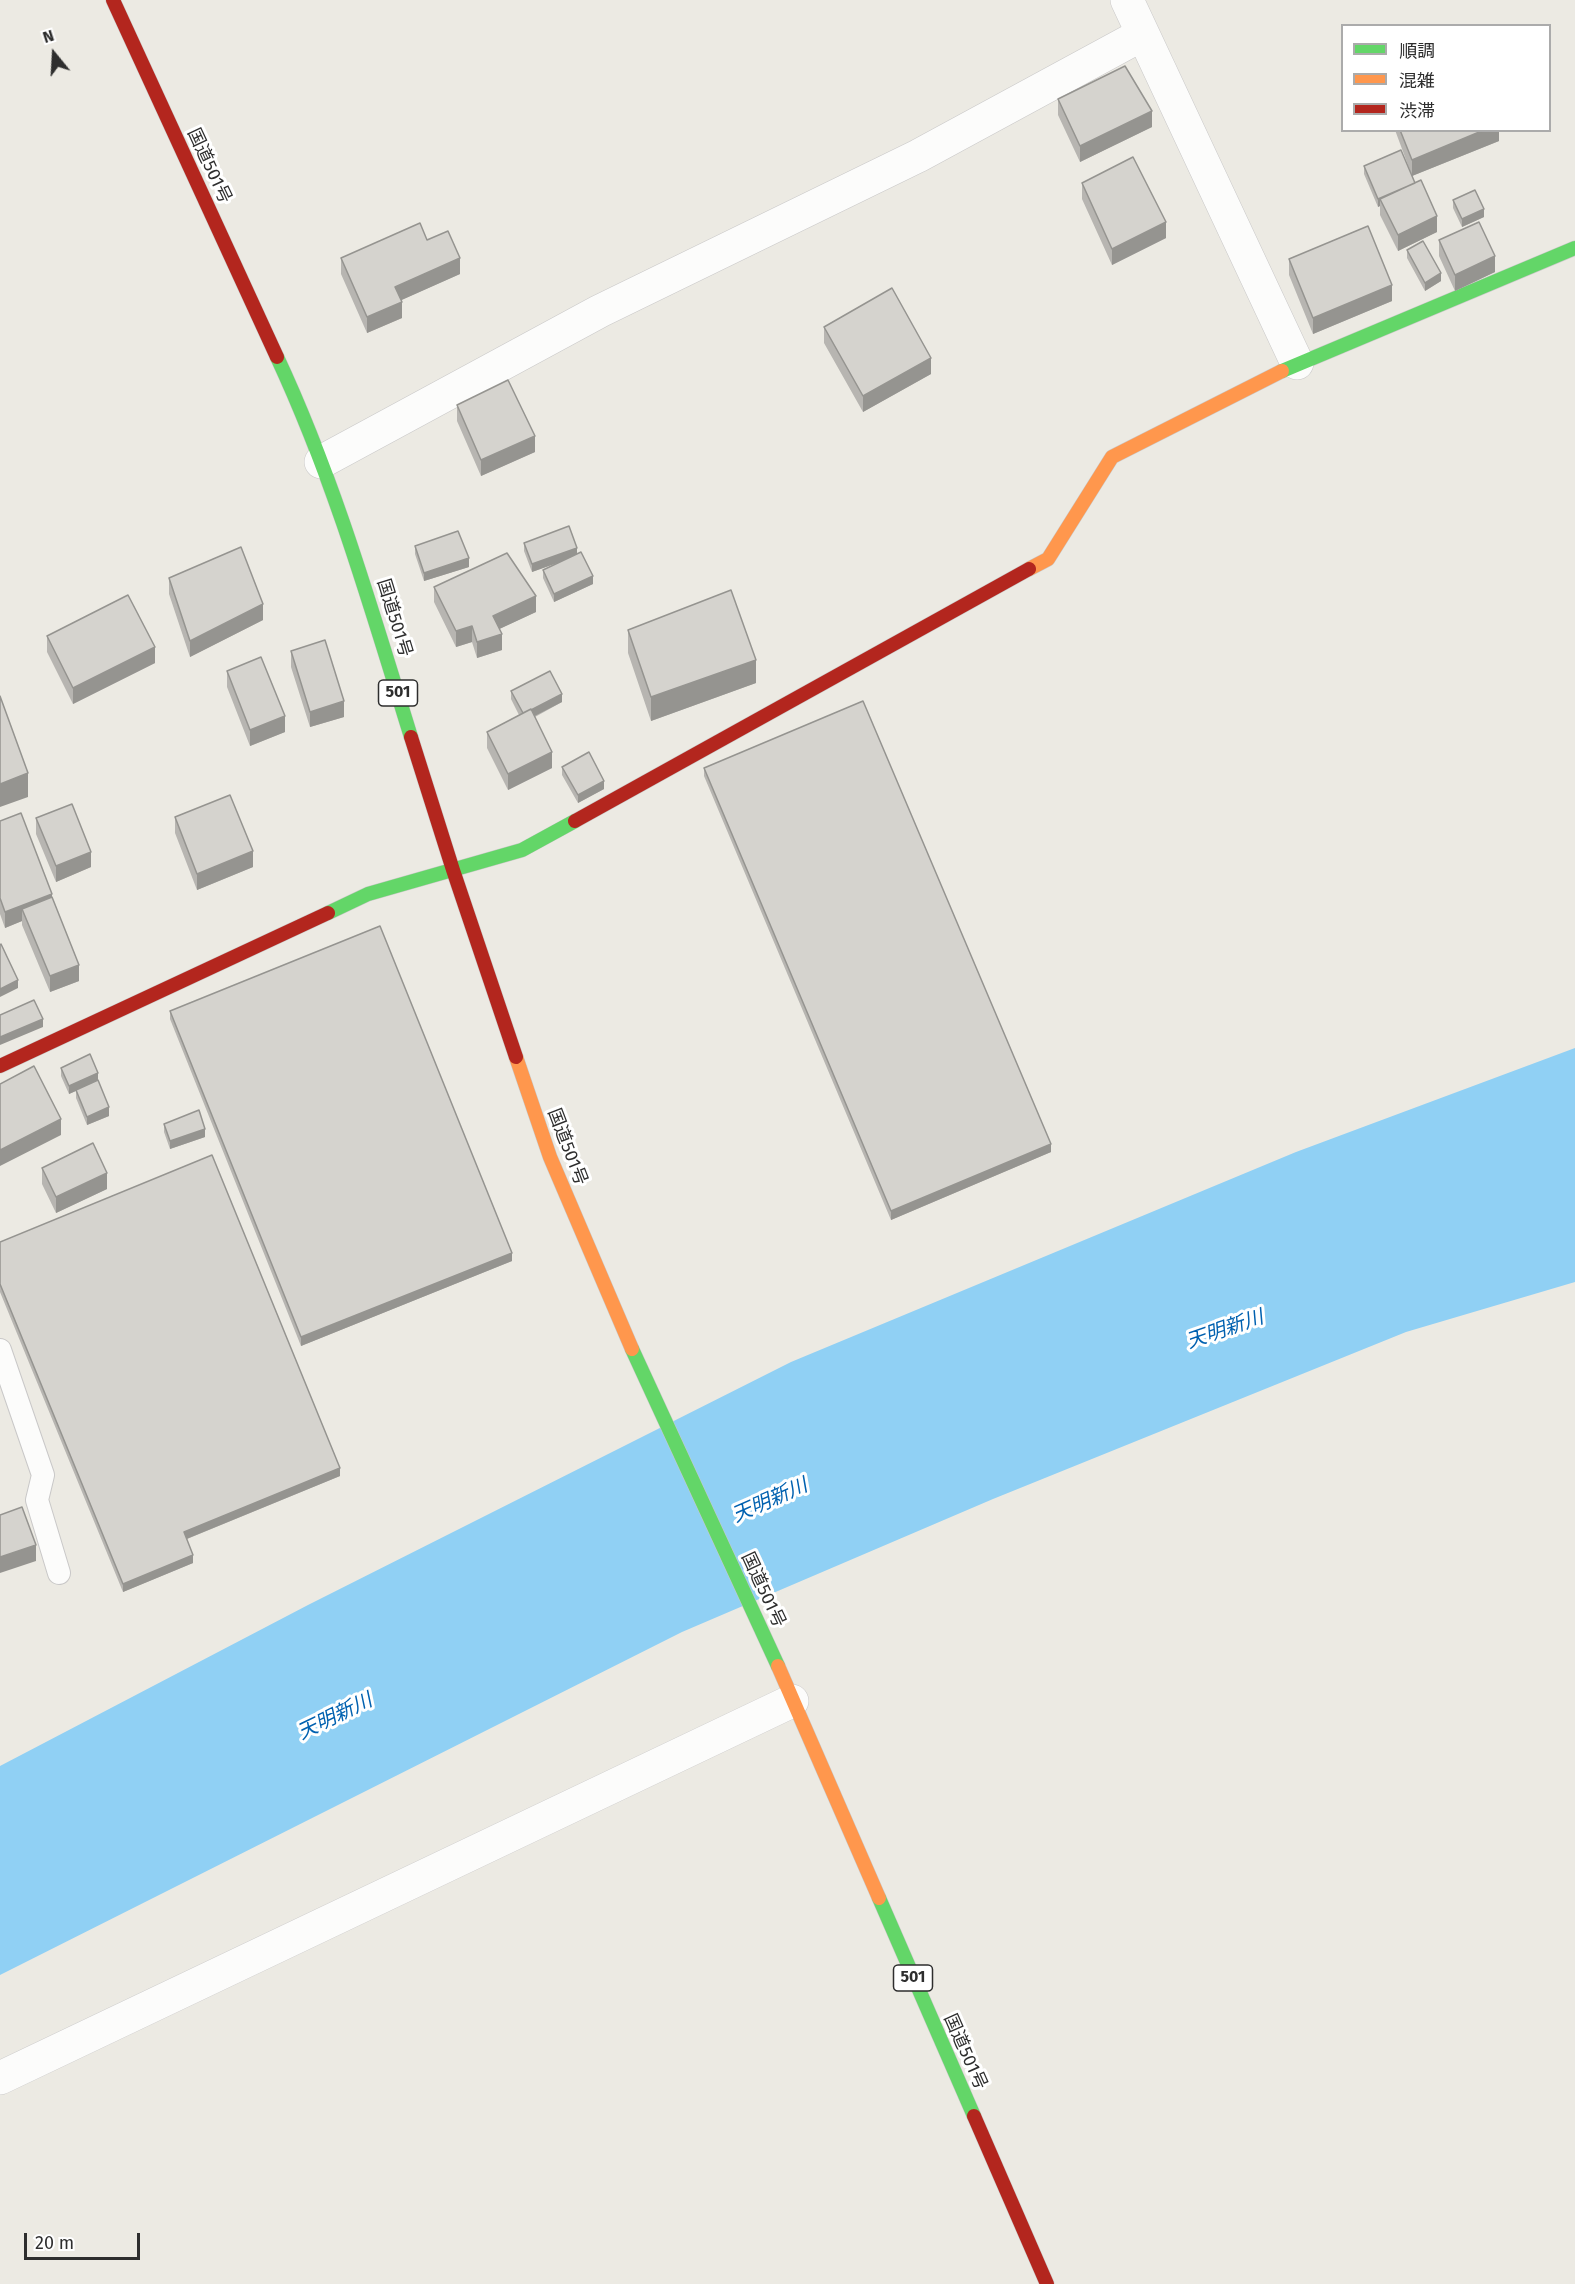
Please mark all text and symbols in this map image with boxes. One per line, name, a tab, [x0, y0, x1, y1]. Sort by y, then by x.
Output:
north arrow	[24, 24, 84, 84]
legend	[1341, 24, 1551, 132]
text: N	[40, 26, 56, 47]
text: 順調	[1399, 40, 1435, 62]
text: 混雑	[1399, 70, 1435, 92]
text: 渋滞	[1399, 100, 1435, 122]
street label: 国道501号	[182, 125, 236, 207]
street label: 国道501号	[372, 576, 416, 660]
road number: 501	[378, 680, 418, 706]
street label: 国道501号	[543, 1106, 591, 1188]
water label: 天明新川	[1183, 1306, 1267, 1354]
water label: 天明新川	[729, 1474, 811, 1528]
street label: 国道501号	[736, 1549, 790, 1631]
water label: 天明新川	[294, 1689, 376, 1745]
road number: 501	[894, 1965, 932, 1991]
street label: 国道501号	[939, 2011, 991, 2093]
scale bar	[27, 2221, 142, 2259]
text: 20 m	[35, 2232, 74, 2254]

